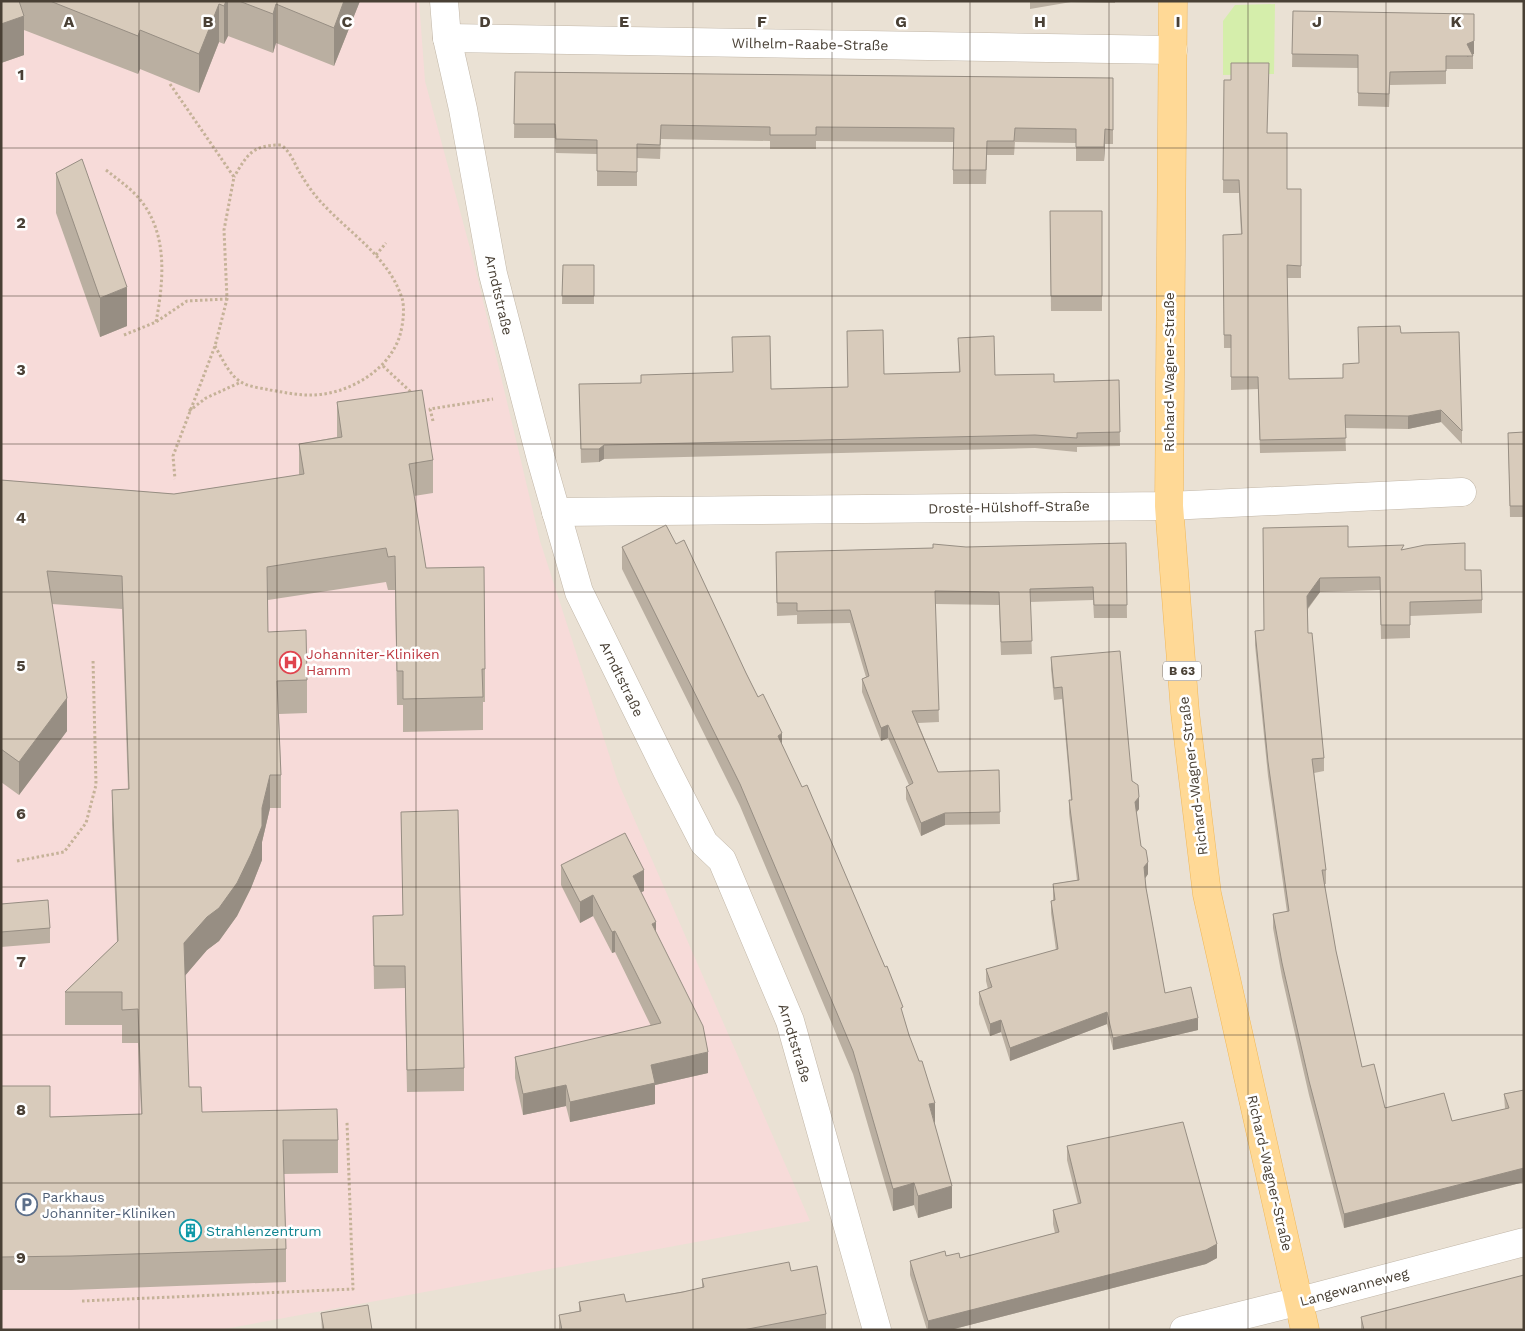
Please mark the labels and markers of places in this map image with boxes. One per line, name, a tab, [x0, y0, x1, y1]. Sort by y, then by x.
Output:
place label: Johanniter-Kliniken Hamm	[306, 646, 440, 678]
hospital icon: Johanniter-Kliniken Hamm	[278, 650, 302, 674]
place label: Parkhaus Johanniter-Kliniken	[42, 1189, 176, 1221]
parking icon: Parkhaus Johanniter-Kliniken	[14, 1193, 38, 1217]
building icon: Strahlenzentrum	[178, 1219, 202, 1243]
place label: Strahlenzentrum	[206, 1223, 322, 1239]

